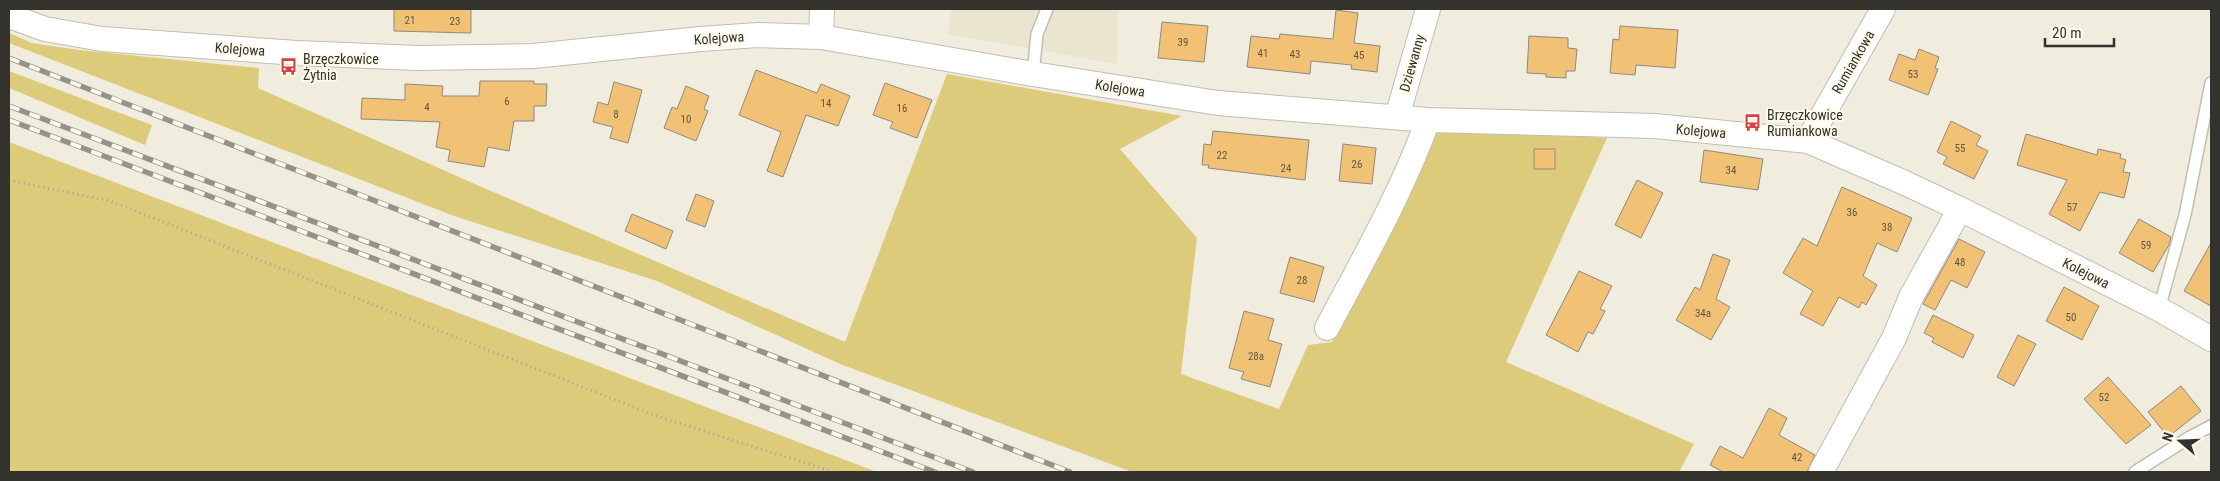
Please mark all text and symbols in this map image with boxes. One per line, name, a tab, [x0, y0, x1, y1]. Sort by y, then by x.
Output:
house number: 21	[405, 14, 415, 27]
house number: 23	[450, 15, 460, 28]
scale bar	[2045, 15, 2114, 47]
text: 20 m	[2052, 24, 2082, 42]
street label: Rumiankowa	[1828, 27, 1878, 97]
street label: Kolejowa	[693, 28, 745, 48]
street label: Dziewanny	[1396, 32, 1428, 94]
house number: 39	[1178, 36, 1188, 49]
street label: Kolejowa	[214, 39, 266, 59]
house number: 41	[1258, 47, 1268, 60]
house number: 43	[1290, 48, 1300, 61]
house number: 45	[1354, 49, 1364, 62]
place label: Brzęczkowice Żytnia	[303, 51, 379, 83]
bus stop icon: Brzęczkowice Żytnia	[279, 57, 299, 77]
house number: 53	[1908, 68, 1918, 81]
street label: Kolejowa	[1094, 76, 1146, 100]
house number: 6	[504, 95, 510, 108]
house number: 14	[821, 97, 832, 110]
house number: 4	[424, 101, 430, 114]
house number: 16	[897, 102, 907, 115]
place label: Brzęczkowice Rumiankowa	[1767, 107, 1843, 139]
house number: 8	[613, 108, 619, 121]
house number: 10	[681, 113, 691, 126]
bus stop icon: Brzęczkowice Rumiankowa	[1743, 113, 1763, 133]
street label: Kolejowa	[1675, 121, 1727, 141]
house number: 55	[1955, 142, 1965, 155]
house number: 22	[1217, 149, 1227, 162]
house number: 26	[1352, 158, 1362, 171]
house number: 24	[1281, 162, 1292, 175]
house number: 34	[1726, 164, 1737, 177]
house number: 57	[2067, 201, 2077, 214]
house number: 36	[1847, 206, 1857, 219]
house number: 38	[1882, 221, 1892, 234]
house number: 59	[2141, 239, 2151, 252]
street label: Kolejowa	[2060, 254, 2112, 292]
house number: 48	[1955, 256, 1965, 269]
house number: 28	[1297, 274, 1307, 287]
house number: 34a	[1695, 307, 1711, 320]
house number: 50	[2066, 311, 2076, 324]
house number: 28a	[1248, 350, 1264, 363]
house number: 52	[2099, 391, 2109, 404]
north arrow	[2155, 416, 2205, 466]
text: N	[2159, 430, 2177, 443]
house number: 42	[1792, 451, 1802, 464]

